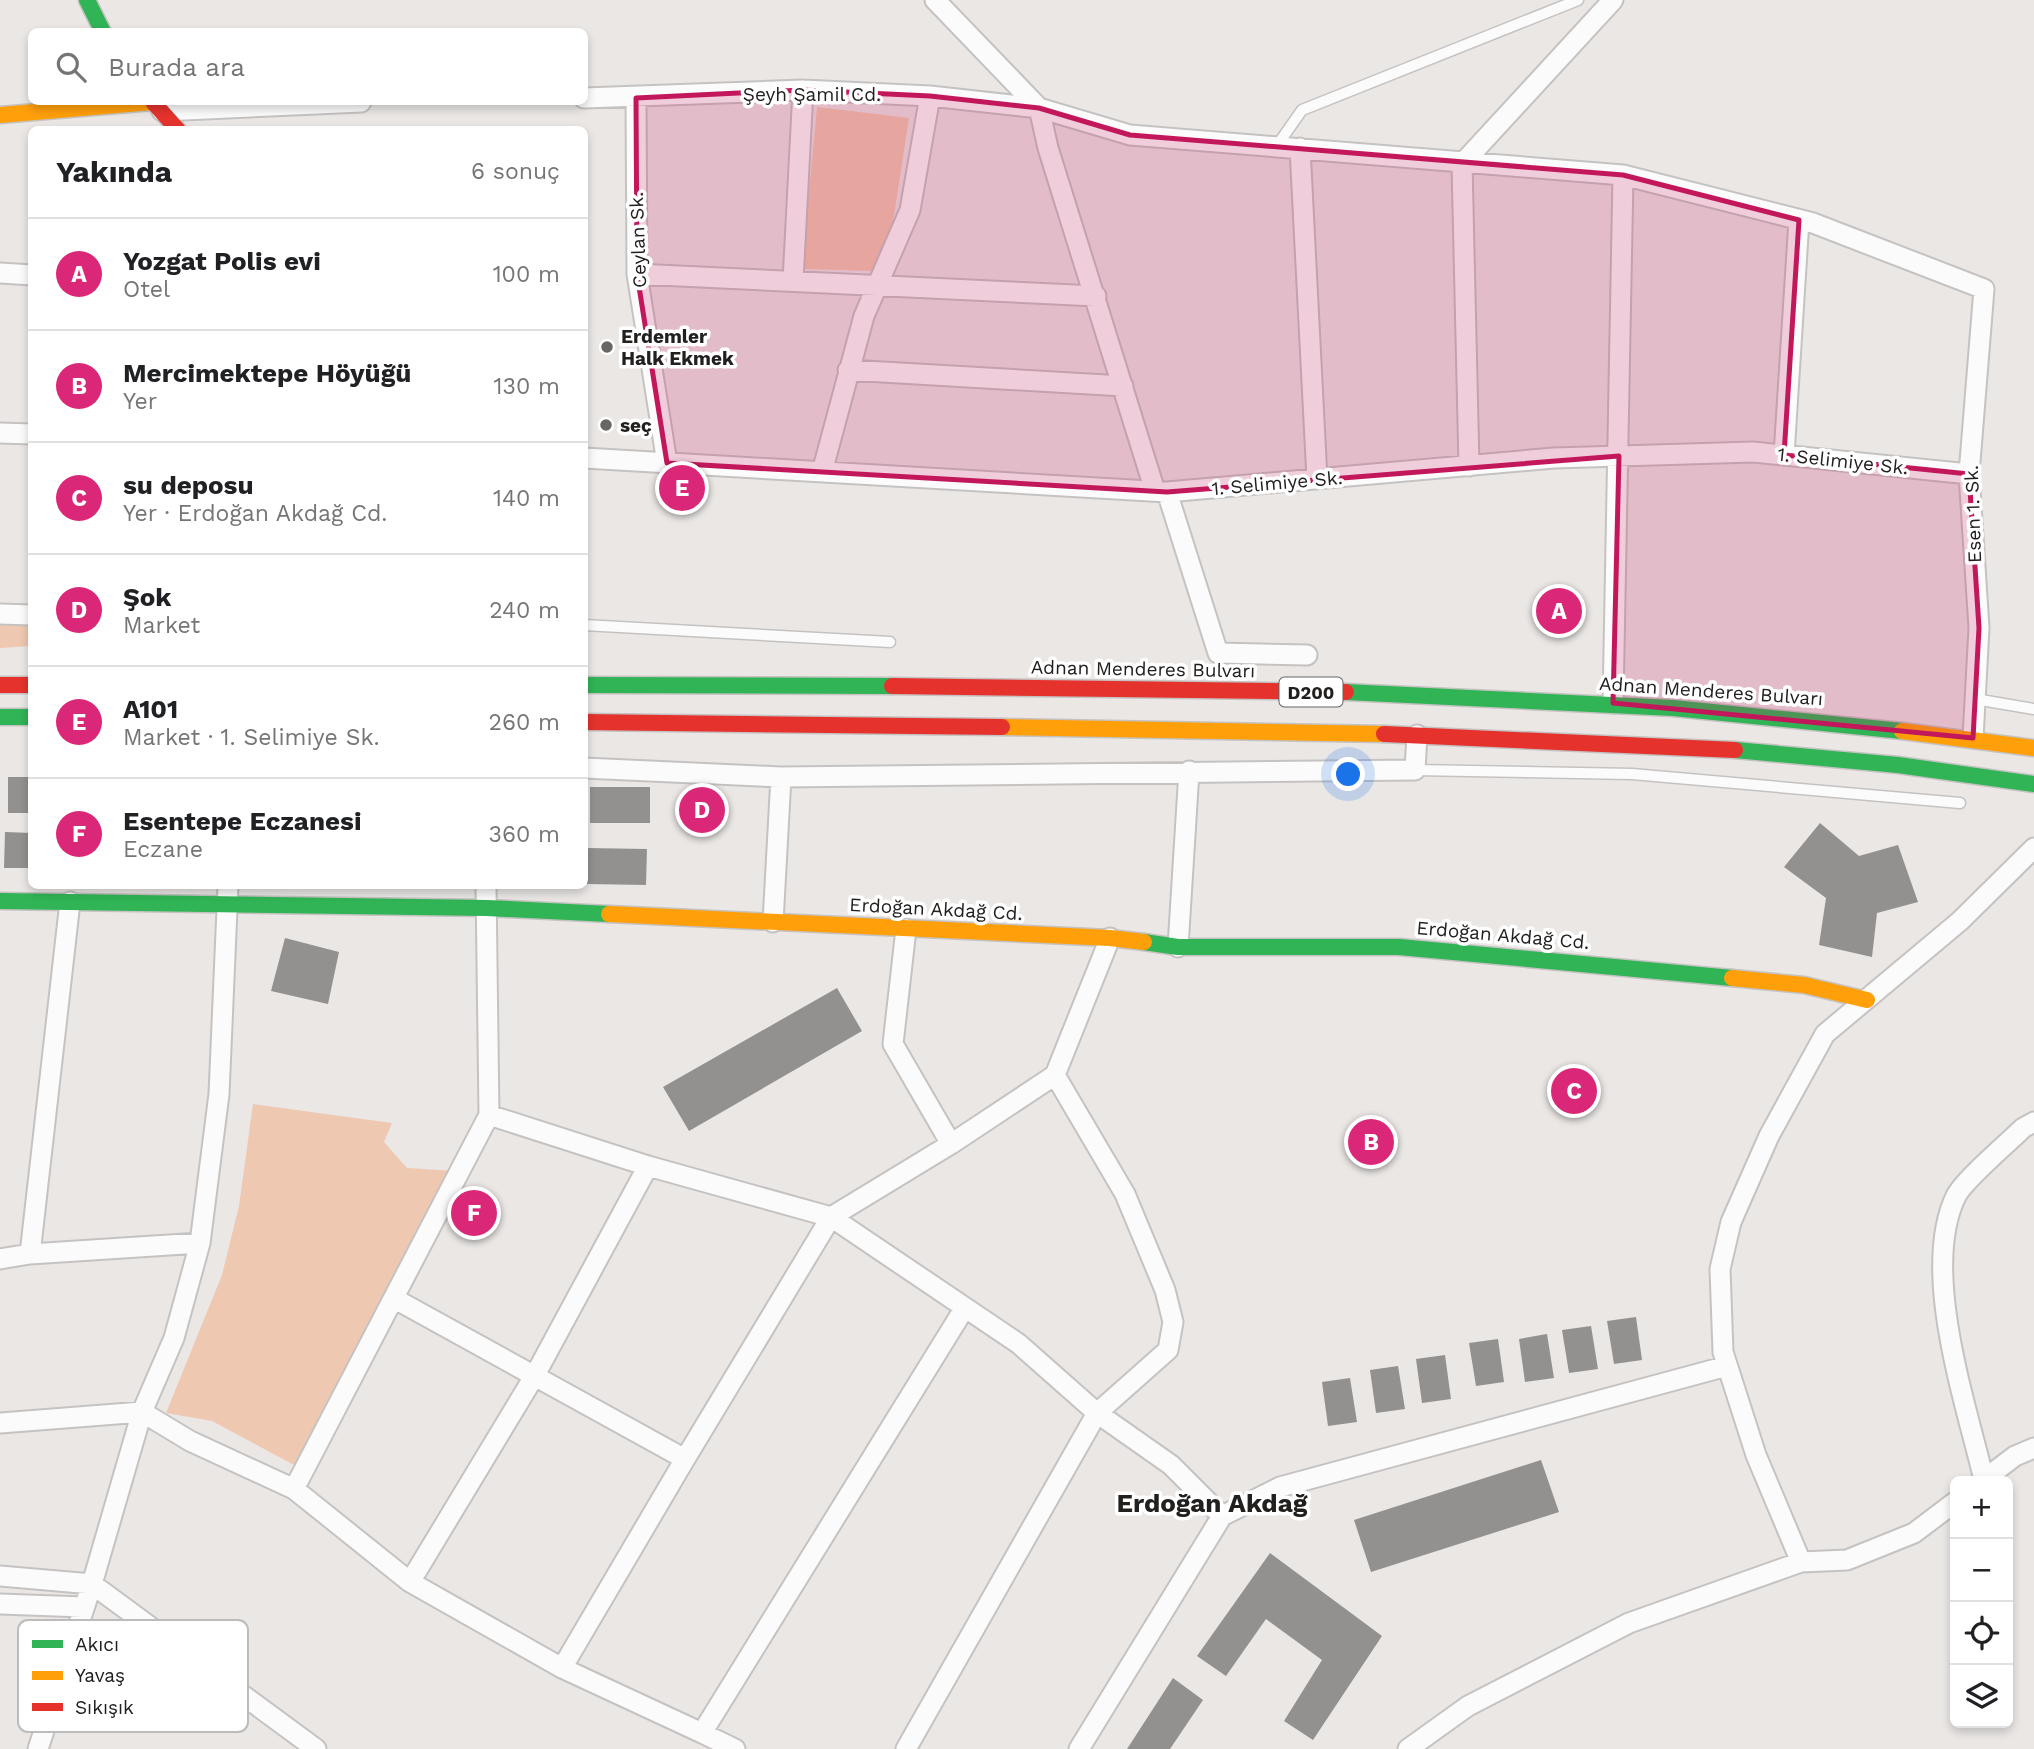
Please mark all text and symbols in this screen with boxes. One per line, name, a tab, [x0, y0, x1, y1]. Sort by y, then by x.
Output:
search box	[28, 28, 588, 105]
icon: search	[52, 48, 90, 86]
text: Burada ara	[108, 52, 245, 82]
street label: Şeyh Şamil Cd.	[743, 83, 881, 106]
text: Yakında	[56, 154, 172, 189]
text: 6 sonuç	[471, 158, 560, 185]
street label: Ceylan Sk.	[625, 192, 651, 288]
text: Yozgat Polis evi	[123, 246, 321, 276]
text: A	[71, 261, 87, 288]
text: 100 m	[493, 261, 560, 288]
text: Otel	[123, 276, 170, 303]
place label: Erdemler Halk Ekmek	[621, 325, 734, 370]
marker: Erdemler Halk Ekmek	[599, 339, 615, 355]
text: Mercimektepe Höyüğü	[123, 358, 411, 388]
text: B	[71, 373, 87, 400]
text: 130 m	[494, 373, 560, 400]
text: Yer	[123, 388, 157, 415]
place label: seç	[620, 414, 652, 437]
marker: seç	[598, 417, 614, 433]
street label: 1. Selimiye Sk.	[1776, 443, 1910, 479]
pin: E	[659, 462, 705, 514]
street label: Esen 1. Sk.	[1960, 465, 1986, 563]
street label: 1. Selimiye Sk.	[1211, 466, 1343, 500]
text: su deposu	[123, 470, 254, 500]
text: C	[71, 485, 87, 512]
text: 140 m	[493, 485, 560, 512]
text: Yer · Erdoğan Akdağ Cd.	[123, 500, 387, 527]
text: Şok	[123, 582, 172, 612]
pin: A	[1536, 585, 1582, 637]
text: D	[71, 597, 87, 624]
text: 240 m	[489, 597, 560, 624]
text: Market	[123, 612, 200, 639]
street label: Adnan Menderes Bulvarı	[1031, 656, 1255, 682]
street label: Adnan Menderes Bulvarı	[1598, 672, 1824, 710]
road number: D200	[1280, 678, 1342, 706]
text: A101	[123, 694, 178, 724]
text: E	[72, 709, 86, 736]
text: 260 m	[489, 709, 560, 736]
text: Market · 1. Selimiye Sk.	[123, 724, 380, 751]
your location	[1331, 757, 1365, 791]
pin: D	[679, 784, 725, 836]
text: Esentepe Eczanesi	[123, 806, 362, 836]
text: F	[72, 821, 86, 848]
text: 360 m	[489, 821, 560, 848]
text: Eczane	[123, 836, 203, 863]
street label: Erdoğan Akdağ Cd.	[849, 893, 1023, 925]
street label: Erdoğan Akdağ Cd.	[1416, 916, 1590, 954]
pin: C	[1551, 1065, 1597, 1117]
pin: B	[1348, 1116, 1394, 1168]
pin: F	[451, 1187, 497, 1239]
map controls	[1950, 1476, 2013, 1728]
button: +	[1950, 1476, 2013, 1539]
district label: Erdoğan Akdağ	[1117, 1488, 1308, 1518]
button: −	[1950, 1539, 2013, 1602]
button: locate	[1950, 1602, 2013, 1665]
legend	[18, 1620, 248, 1732]
text: Akıcı	[75, 1633, 119, 1656]
text: Yavaş	[75, 1664, 125, 1687]
button: layers	[1950, 1665, 2013, 1728]
text: Sıkışık	[75, 1696, 134, 1719]

